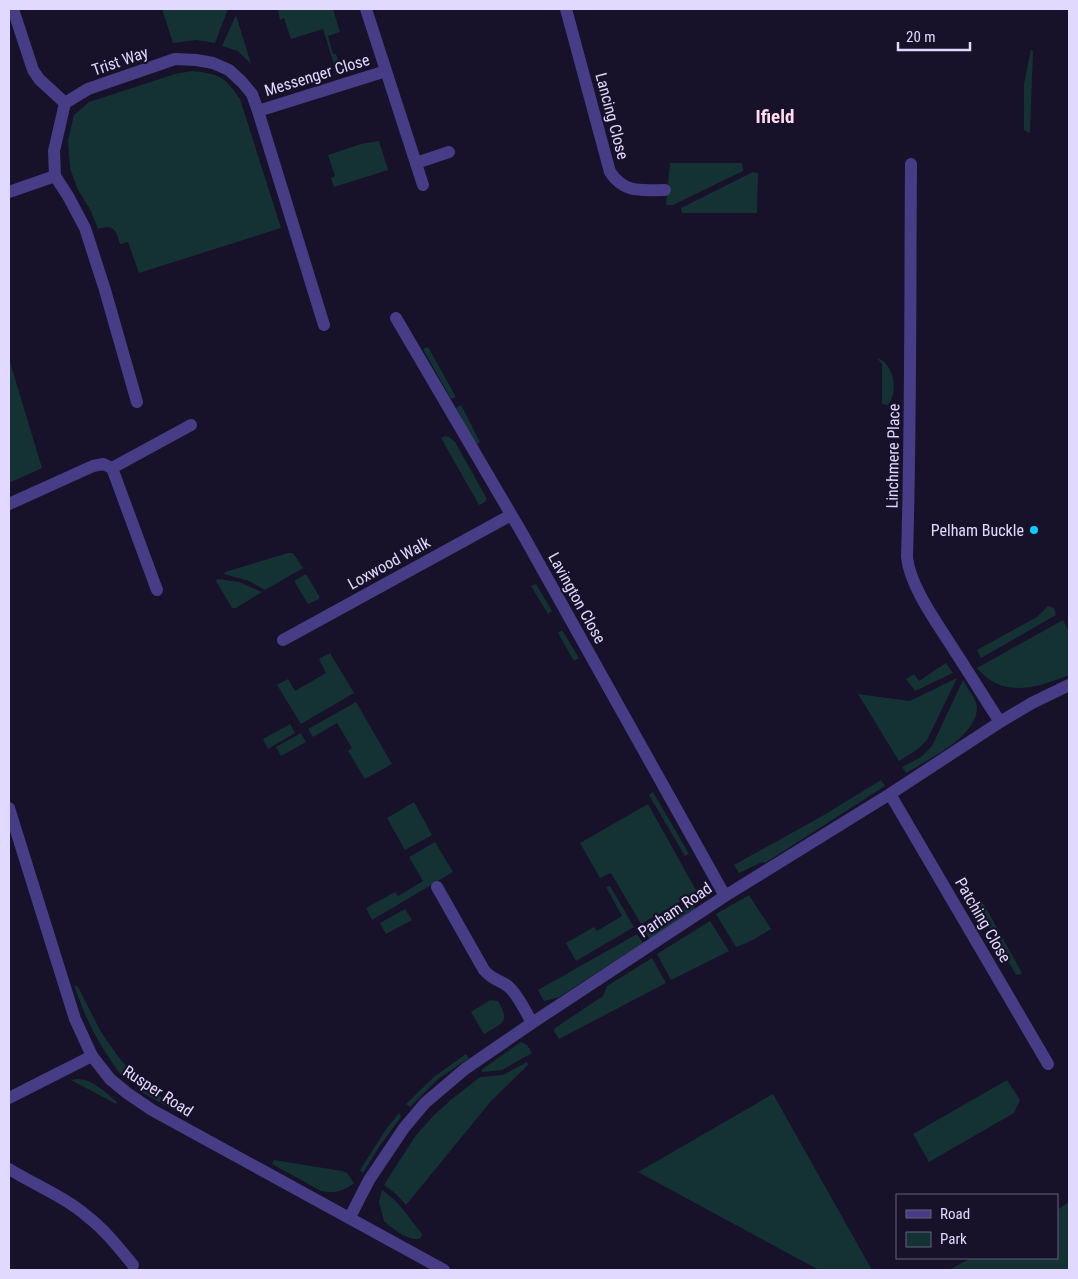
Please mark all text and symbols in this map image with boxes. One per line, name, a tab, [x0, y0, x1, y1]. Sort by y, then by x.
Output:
scale bar	[898, 20, 970, 52]
text: 20 m	[906, 28, 936, 46]
street label: Trist Way	[89, 42, 151, 79]
street label: Messenger Close	[262, 50, 372, 100]
street label: Lancing Close	[591, 71, 633, 161]
district label: Ifield	[756, 105, 794, 128]
street label: Linchmere Place	[883, 403, 903, 509]
place label: Pelham Buckle	[931, 521, 1024, 540]
marker: Pelham Buckle	[1028, 524, 1040, 536]
street label: Loxwood Walk	[345, 532, 434, 593]
street label: Lavington Close	[544, 549, 610, 647]
street label: Patching Close	[951, 874, 1015, 966]
street label: Parham Road	[635, 878, 715, 942]
street label: Rusper Road	[119, 1061, 197, 1121]
legend	[896, 1194, 1058, 1259]
text: Road	[940, 1205, 970, 1223]
text: Park	[940, 1230, 967, 1248]

